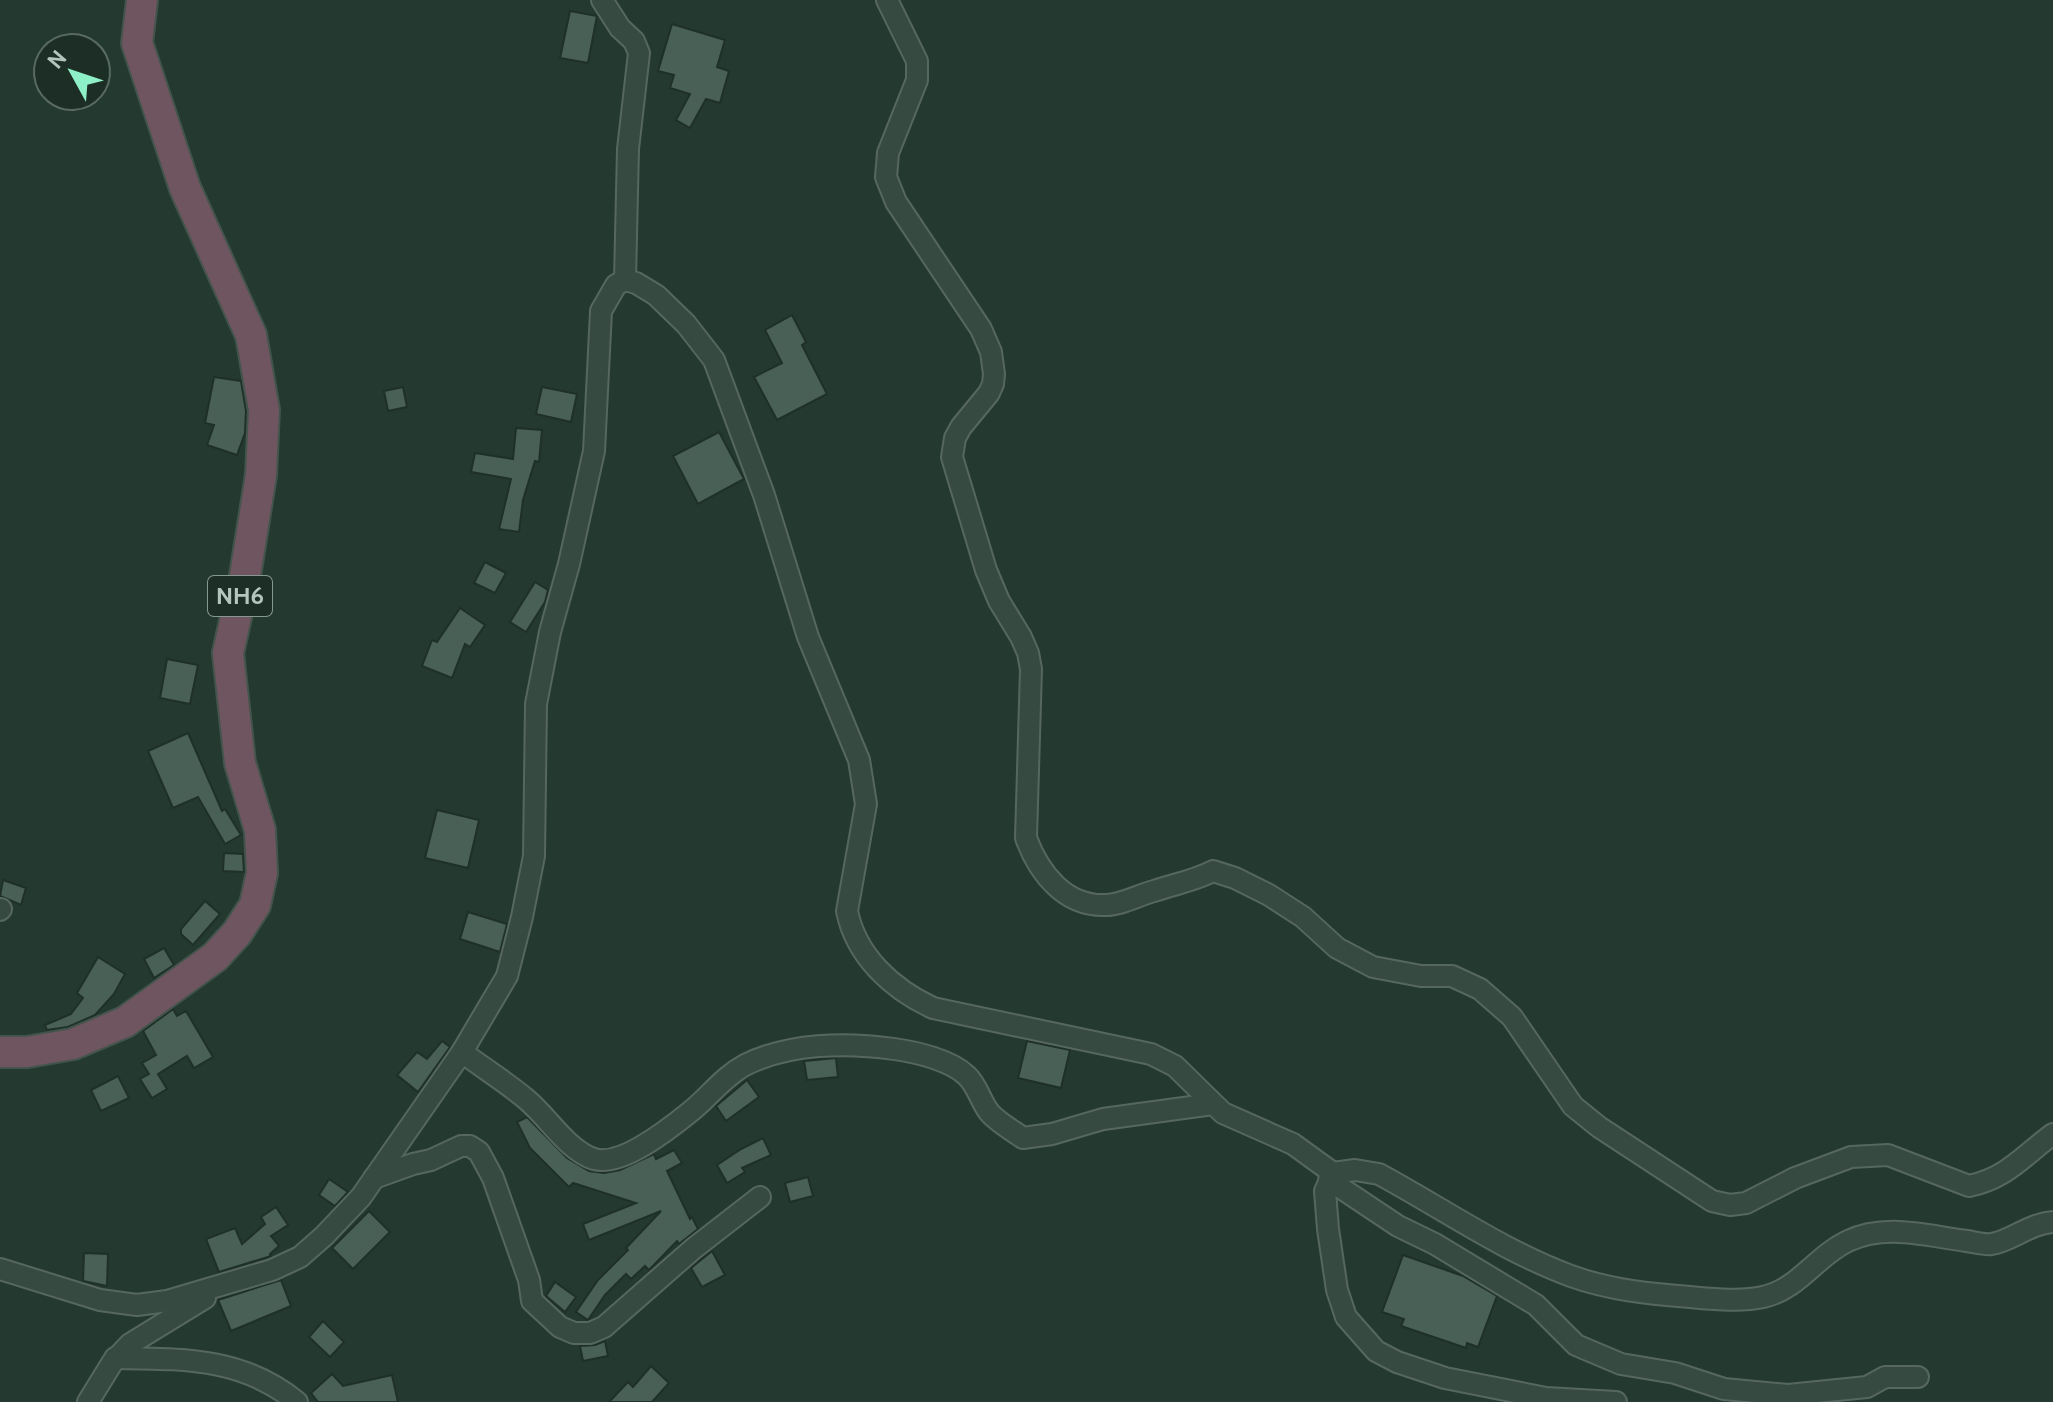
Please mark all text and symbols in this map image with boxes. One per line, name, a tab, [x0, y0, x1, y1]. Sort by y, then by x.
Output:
north arrow	[32, 32, 112, 112]
text: N	[42, 45, 72, 74]
road number: NH6	[208, 576, 272, 616]

